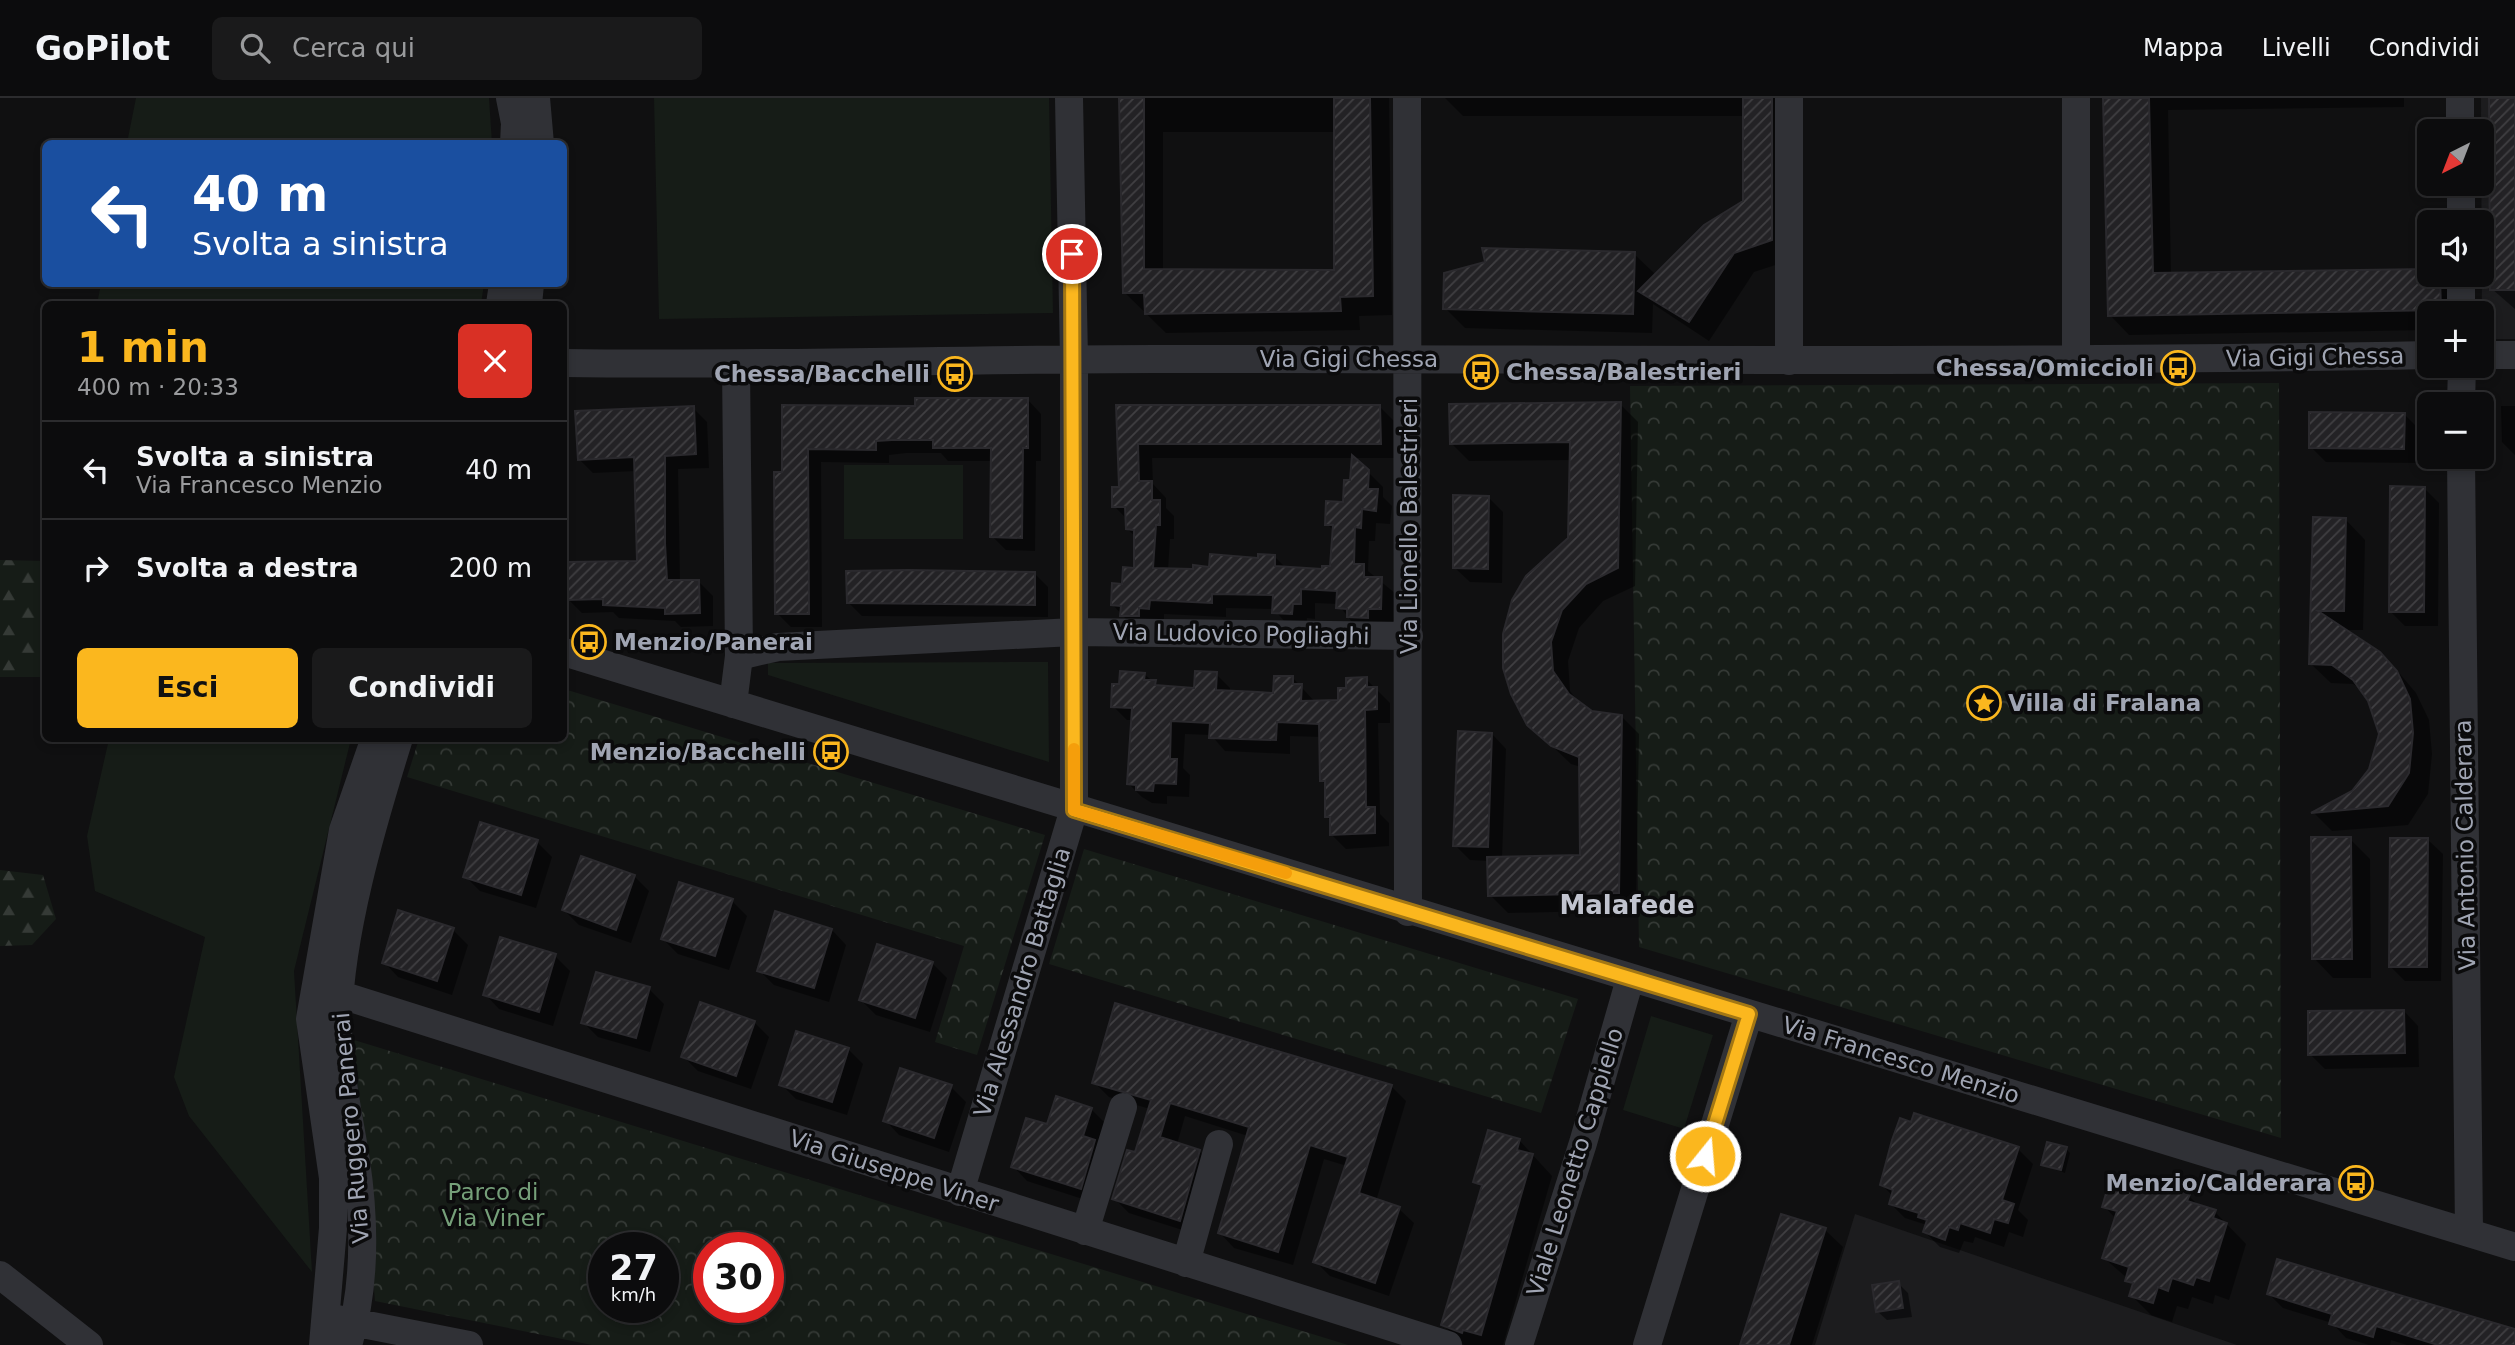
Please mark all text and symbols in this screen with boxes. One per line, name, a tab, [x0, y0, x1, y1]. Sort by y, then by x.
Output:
search box	[212, 17, 702, 80]
text: GoPilot	[35, 29, 170, 68]
icon: search	[236, 29, 274, 67]
text: Cerca qui	[292, 33, 415, 63]
text: Mappa	[2143, 34, 2224, 62]
text: Livelli	[2262, 34, 2331, 62]
text: Condividi	[2369, 34, 2480, 62]
north arrow	[2417, 119, 2494, 196]
map controls	[2417, 119, 2494, 469]
text: 40 m	[192, 166, 328, 223]
icon: left	[77, 168, 168, 259]
button: sound	[2417, 210, 2494, 287]
pin	[1042, 224, 1102, 284]
text: Svolta a sinistra	[192, 225, 449, 263]
icon: arrive	[1053, 235, 1091, 273]
button: +	[2417, 301, 2494, 378]
text: 1 min	[77, 323, 209, 372]
button: close	[458, 324, 532, 398]
street label: Via Gigi Chessa	[2226, 342, 2404, 372]
street label: Via Gigi Chessa	[1260, 346, 1438, 372]
bus stop icon: Chessa/Omiccioli	[2159, 349, 2197, 387]
bus stop icon: Chessa/Balestrieri	[1462, 353, 1500, 391]
bus stop icon: Chessa/Bacchelli	[936, 355, 974, 393]
place label: Chessa/Omiccioli	[1936, 355, 2154, 381]
place label: Chessa/Balestrieri	[1506, 359, 1741, 385]
place label: Chessa/Bacchelli	[714, 361, 930, 387]
text: 400 m · 20:33	[77, 374, 239, 400]
button: −	[2417, 392, 2494, 469]
street label: Via Lionello Balestrieri	[1396, 398, 1422, 654]
text: Svolta a sinistra	[136, 442, 374, 472]
icon: left	[77, 451, 115, 489]
text: 40 m	[465, 455, 532, 485]
text: Via Francesco Menzio	[136, 472, 383, 498]
icon: right	[77, 549, 115, 587]
text: Svolta a destra	[136, 553, 359, 583]
text: 200 m	[449, 553, 532, 583]
street label: Via Ludovico Pogliaghi	[1112, 619, 1370, 649]
bus stop icon: Menzio/Panerai	[570, 623, 608, 661]
place label: Menzio/Panerai	[614, 629, 813, 655]
button: Esci	[77, 648, 298, 728]
button: Condividi	[312, 648, 532, 728]
place icon: Villa di Fralana	[1965, 684, 2003, 722]
place label: Villa di Fralana	[2008, 690, 2201, 716]
street label: Via Antonio Calderara	[2450, 719, 2480, 971]
bus stop icon: Menzio/Bacchelli	[812, 733, 850, 771]
place label: Menzio/Bacchelli	[590, 739, 806, 765]
street label: Via Alessandro Battaglia	[969, 844, 1075, 1120]
district label: Malafede	[1559, 890, 1695, 920]
street label: Via Ruggero Panerai	[328, 1011, 374, 1245]
street label: Via Francesco Menzio	[1779, 1012, 2023, 1108]
street label: Viale Leonetto Cappiello	[1522, 1025, 1628, 1299]
position arrow	[1668, 1119, 1742, 1193]
street label: Via Giuseppe Viner	[786, 1125, 1002, 1217]
bus stop icon: Menzio/Calderara	[2337, 1164, 2375, 1202]
place label: Menzio/Calderara	[2106, 1170, 2332, 1196]
park label: Parco di Via Viner	[442, 1179, 545, 1231]
speed limit sign: 30	[693, 1232, 784, 1323]
text: 27	[609, 1248, 658, 1288]
text: km/h	[611, 1284, 656, 1305]

